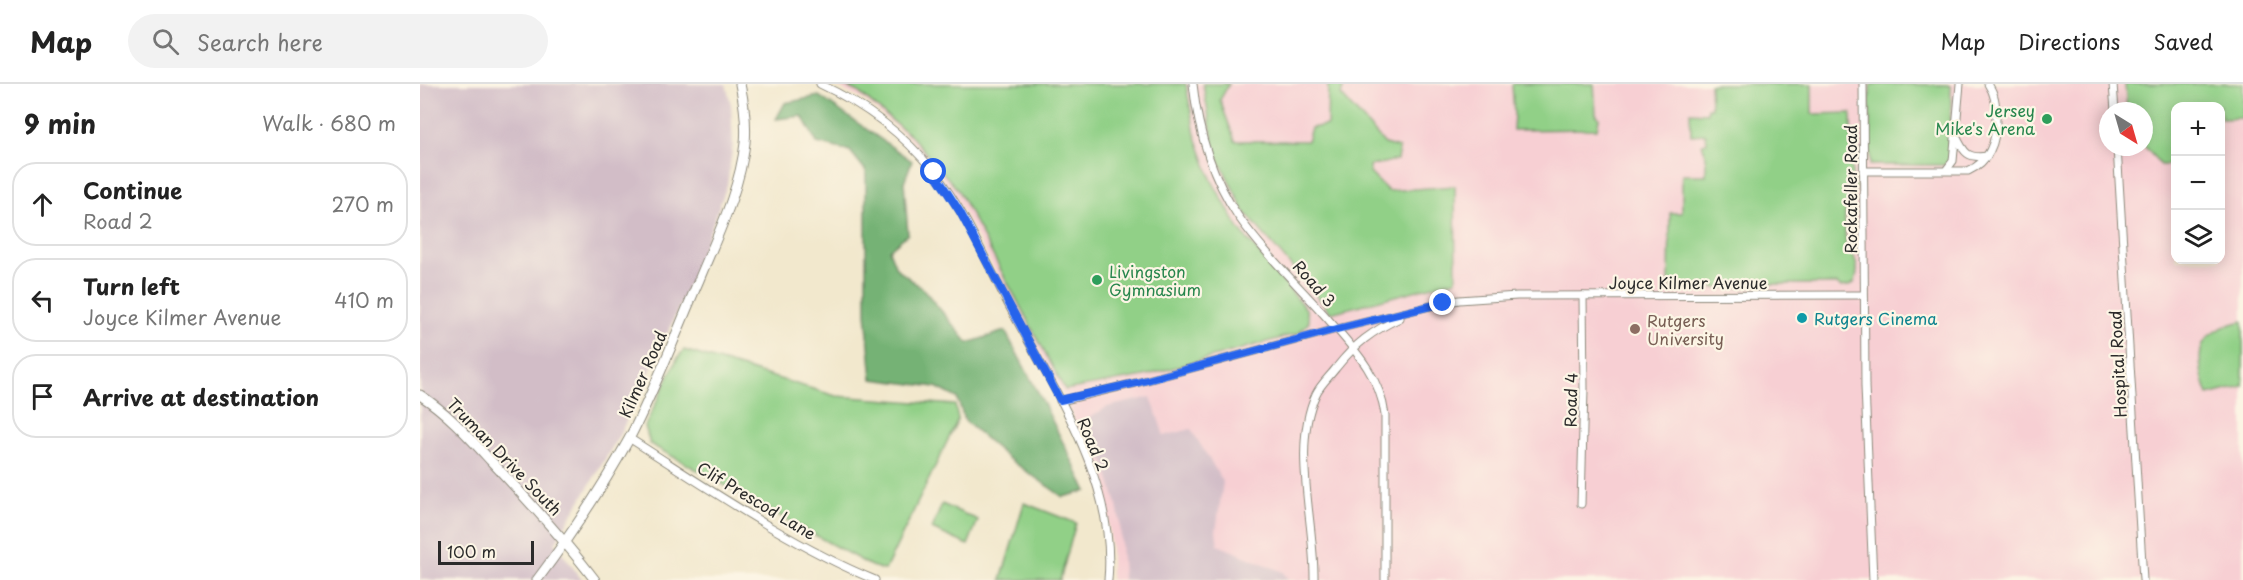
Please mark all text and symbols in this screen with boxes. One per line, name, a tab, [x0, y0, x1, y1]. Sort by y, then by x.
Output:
search box	[128, 14, 548, 68]
text: Map	[30, 20, 92, 63]
icon: search	[149, 25, 182, 58]
text: Search here	[197, 25, 323, 58]
text: Map	[1940, 25, 1985, 57]
text: Directions	[2018, 25, 2120, 57]
text: Saved	[2153, 25, 2213, 57]
place label: Jersey Mike's Arena	[1935, 98, 2035, 140]
north arrow	[2099, 102, 2153, 156]
map controls	[2171, 102, 2225, 264]
button: +	[2171, 102, 2225, 156]
text: 9 min	[24, 104, 96, 143]
text: Walk · 680 m	[262, 108, 396, 138]
marker: Jersey Mike's Arena	[2040, 112, 2054, 126]
street label: Rockafeller Road	[1838, 125, 1862, 254]
button: −	[2171, 156, 2225, 210]
route start	[920, 158, 946, 184]
text: Continue	[83, 173, 182, 206]
icon: ahead	[26, 188, 59, 221]
text: 270 m	[331, 189, 394, 219]
text: Road 2	[83, 206, 153, 236]
button: layers	[2171, 210, 2225, 264]
street label: Road 3	[1288, 255, 1342, 311]
place label: Livingston Gymnasium	[1109, 259, 1201, 301]
text: Turn left	[83, 269, 180, 302]
street label: Joyce Kilmer Avenue	[1609, 270, 1768, 294]
marker: Livingston Gymnasium	[1090, 273, 1104, 287]
icon: left	[26, 284, 59, 317]
text: 410 m	[334, 285, 394, 315]
route end	[1429, 289, 1455, 315]
text: Joyce Kilmer Avenue	[83, 302, 281, 332]
place label: Rutgers Cinema	[1814, 306, 1937, 330]
place label: Rutgers University	[1647, 308, 1724, 350]
street label: Hospital Road	[2102, 310, 2132, 418]
marker: Rutgers Cinema	[1795, 311, 1809, 325]
marker: Rutgers University	[1628, 322, 1642, 336]
street label: Kilmer Road	[612, 327, 672, 421]
street label: Road 4	[1558, 372, 1582, 428]
icon: arrive	[26, 380, 59, 413]
text: Arrive at destination	[83, 380, 319, 413]
street label: Truman Drive South	[442, 392, 568, 520]
street label: Road 2	[1072, 414, 1116, 474]
street label: Clif Prescod Lane	[693, 455, 821, 545]
scale bar	[438, 538, 534, 566]
text: 100 m	[447, 539, 496, 563]

